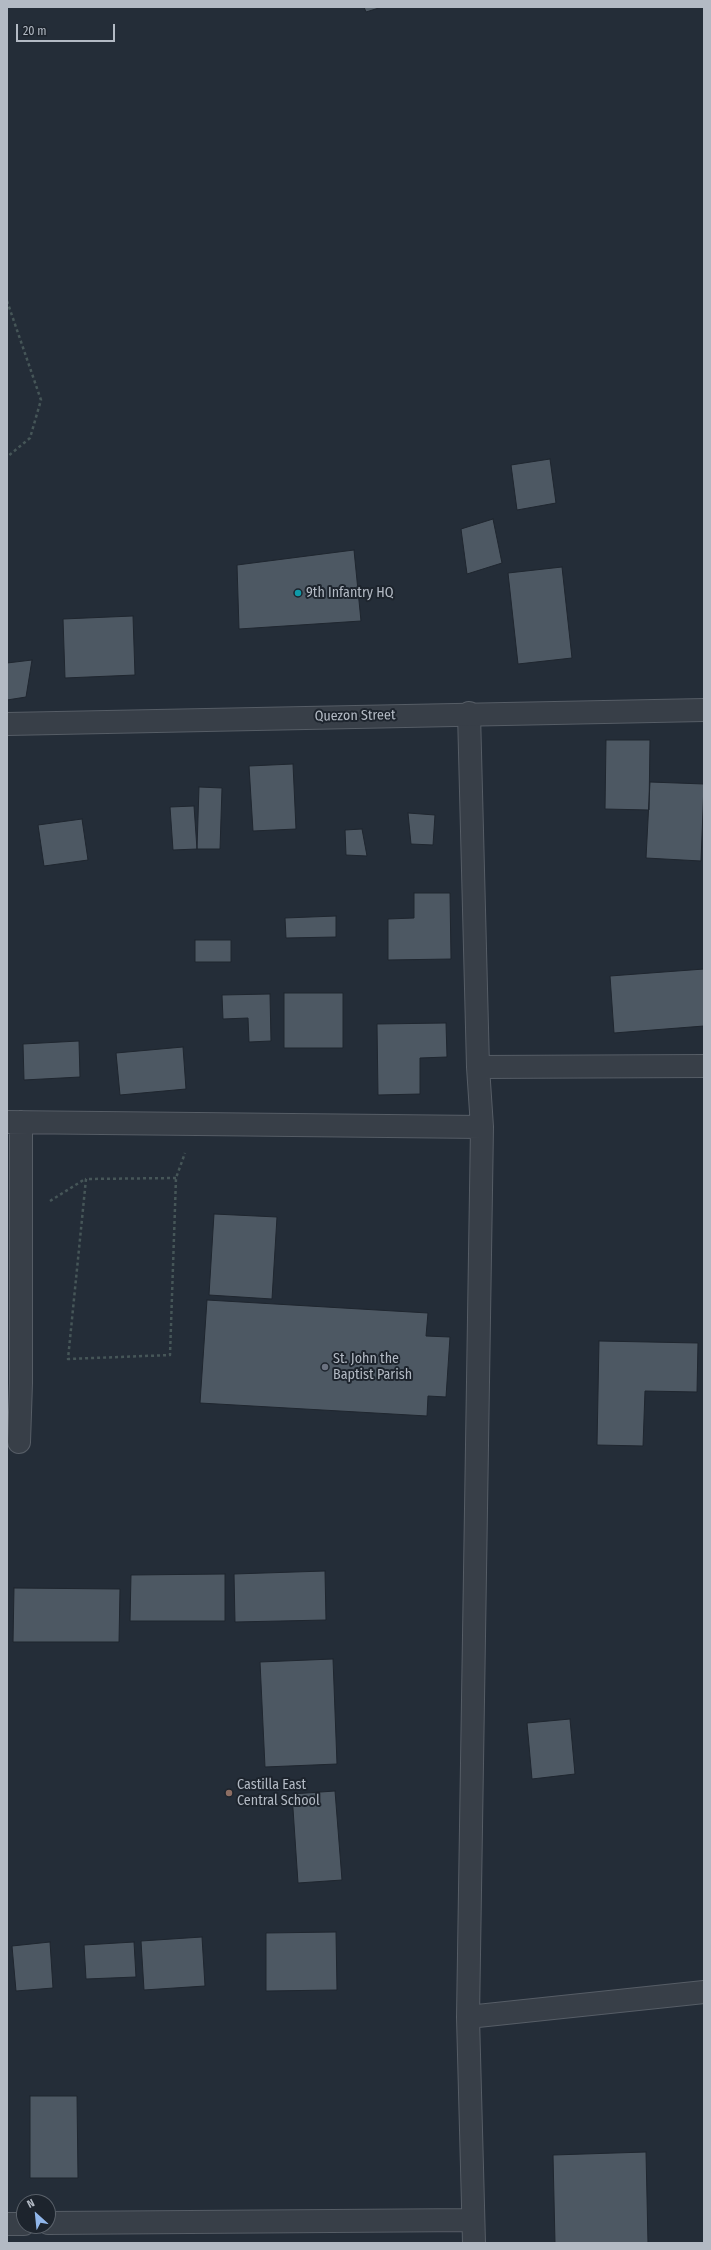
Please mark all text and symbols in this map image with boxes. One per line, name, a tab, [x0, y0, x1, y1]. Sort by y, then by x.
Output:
scale bar	[18, 16, 117, 42]
text: 20 m	[23, 24, 47, 38]
place label: 9th Infantry HQ	[306, 585, 394, 601]
marker: 9th Infantry HQ	[293, 588, 303, 598]
street label: Quezon Street	[314, 707, 396, 725]
place label: St. John the Baptist Parish	[333, 1351, 412, 1384]
marker: St. John the Baptist Parish	[320, 1362, 330, 1372]
place label: Castilla East Central School	[237, 1777, 320, 1810]
marker: Castilla East Central School	[224, 1788, 234, 1798]
north arrow	[16, 2194, 56, 2234]
text: N	[25, 2196, 37, 2211]

